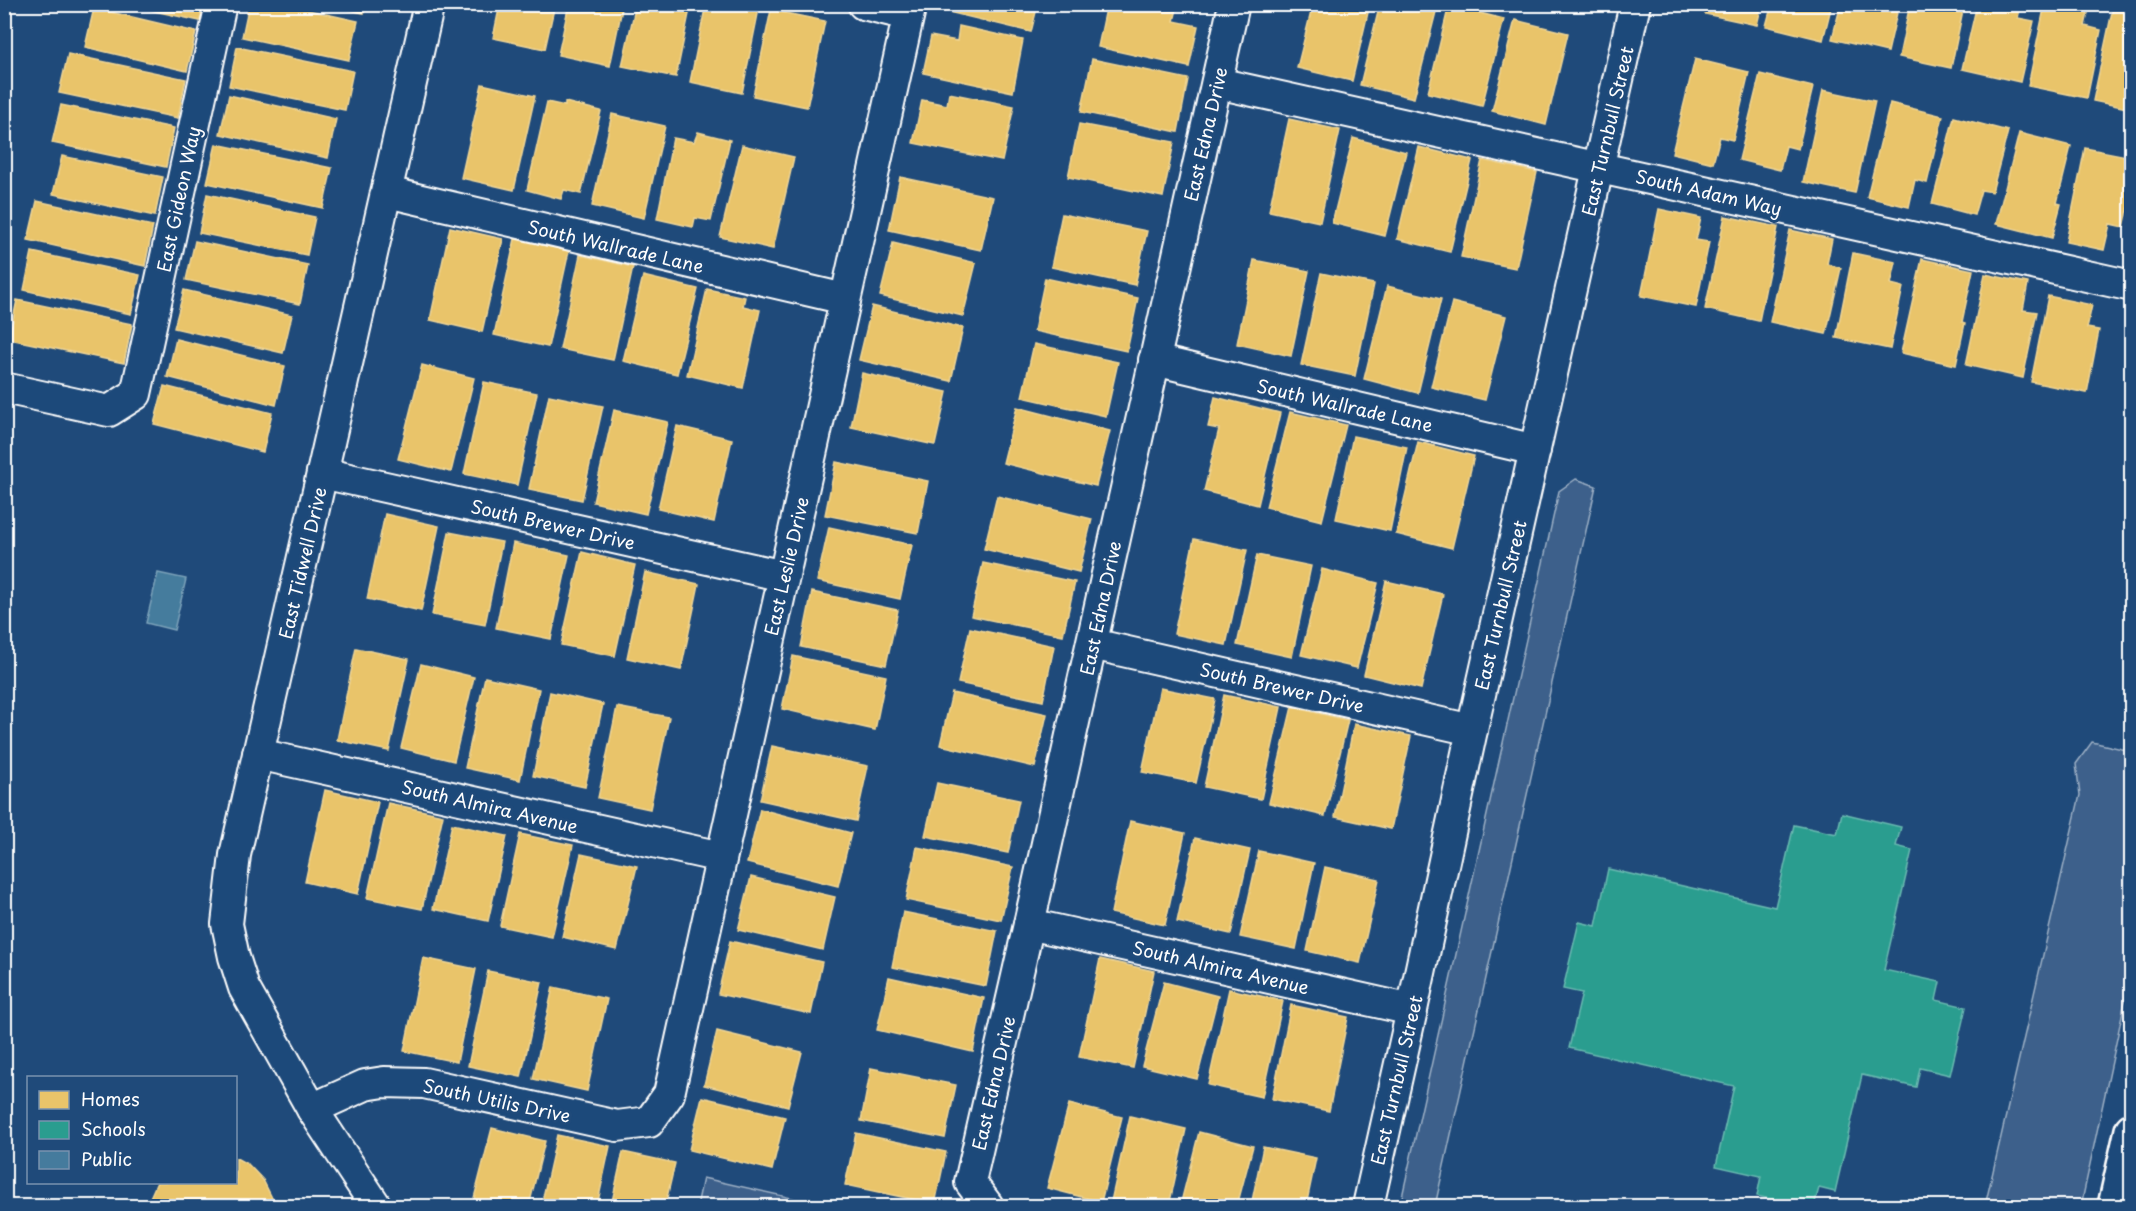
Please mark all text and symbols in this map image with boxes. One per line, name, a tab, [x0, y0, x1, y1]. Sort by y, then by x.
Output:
street label: East Turnbull Street	[1574, 43, 1640, 219]
street label: East Edna Drive	[1176, 64, 1234, 204]
street label: East Gideon Way	[149, 124, 207, 274]
street label: South Adam Way	[1633, 162, 1785, 222]
street label: South Wallrade Lane	[525, 213, 707, 279]
street label: South Wallrade Lane	[1254, 372, 1436, 438]
street label: East Tidwell Drive	[271, 484, 333, 642]
street label: South Brewer Drive	[468, 492, 638, 556]
street label: East Leslie Drive	[757, 494, 815, 638]
street label: East Turnbull Street	[1467, 517, 1533, 693]
street label: East Edna Drive	[1073, 538, 1127, 678]
street label: South Brewer Drive	[1197, 655, 1367, 719]
street label: South Almira Avenue	[399, 773, 581, 839]
street label: South Almira Avenue	[1130, 934, 1312, 1000]
street label: East Turnbull Street	[1363, 992, 1429, 1168]
street label: East Edna Drive	[964, 1013, 1022, 1153]
street label: South Utilis Drive	[421, 1071, 573, 1129]
legend	[27, 1076, 237, 1184]
text: Homes	[81, 1085, 139, 1112]
text: Schools	[81, 1115, 146, 1142]
text: Public	[81, 1145, 132, 1172]

